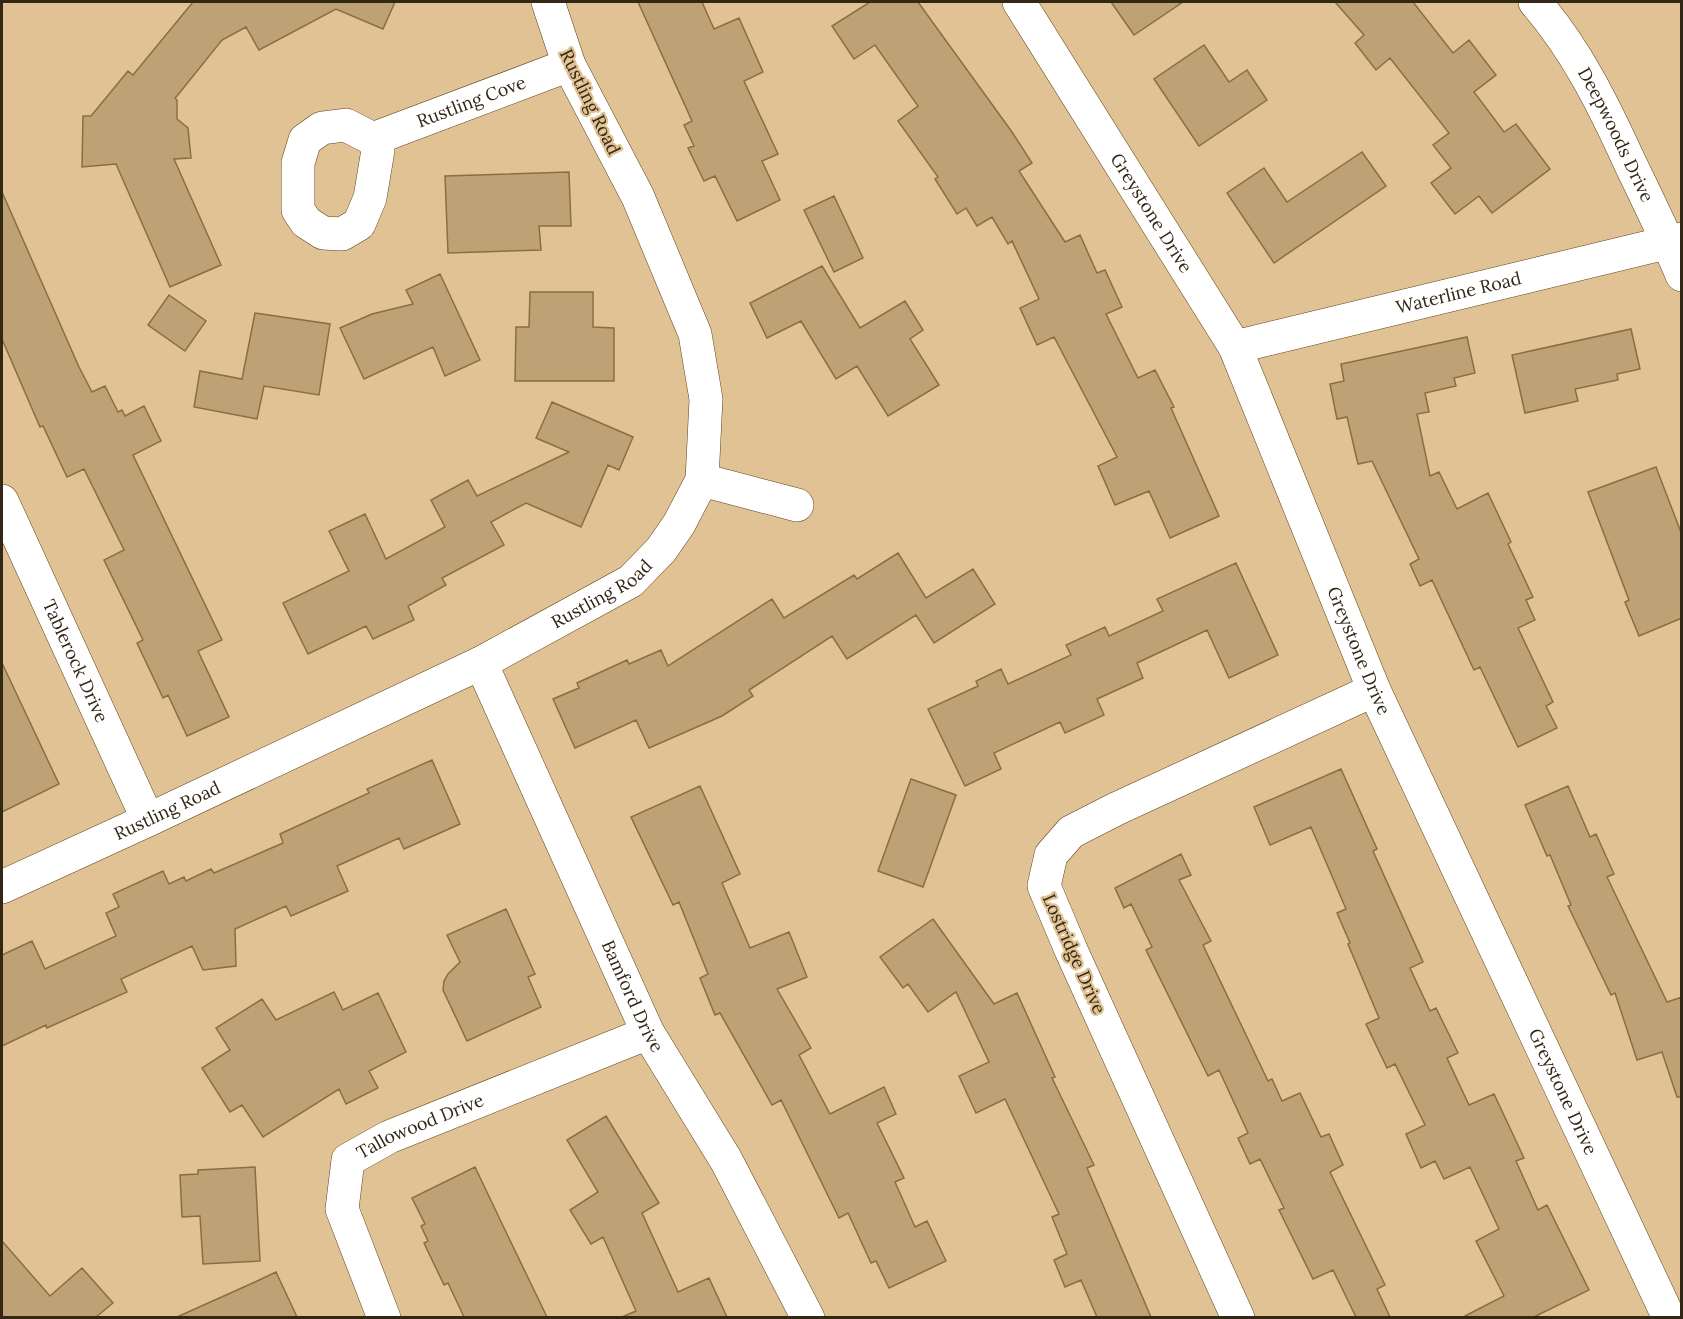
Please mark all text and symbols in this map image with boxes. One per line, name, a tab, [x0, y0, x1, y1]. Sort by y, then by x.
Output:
street label: Rustling Road	[555, 45, 626, 159]
street label: Deepwoods Drive	[1573, 63, 1659, 206]
street label: Rustling Cove	[413, 70, 529, 132]
street label: Greystone Drive	[1105, 149, 1198, 277]
street label: Waterline Road	[1394, 266, 1524, 319]
street label: Rustling Road	[547, 554, 657, 633]
street label: Greystone Drive	[1322, 583, 1396, 719]
street label: Tablerock Drive	[38, 596, 114, 726]
street label: Rustling Road	[110, 775, 224, 845]
street label: Lostridge Drive	[1038, 890, 1111, 1018]
street label: Bamford Drive	[597, 936, 669, 1057]
street label: Greystone Drive	[1524, 1025, 1603, 1159]
street label: Tallowood Drive	[352, 1088, 487, 1164]

